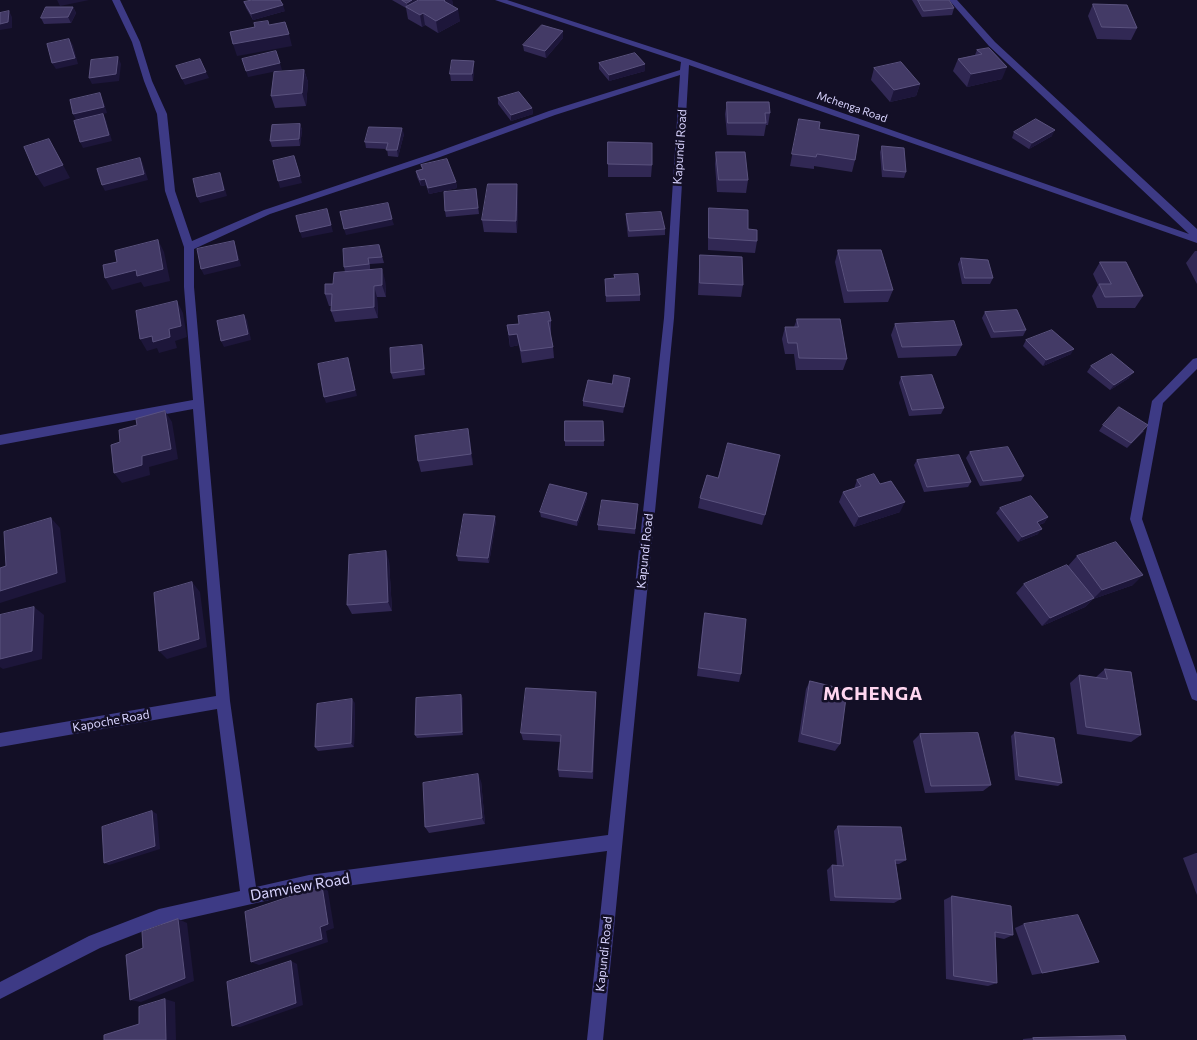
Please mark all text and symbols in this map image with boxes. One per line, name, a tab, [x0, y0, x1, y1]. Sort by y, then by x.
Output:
street label: Mchenga Road	[815, 89, 889, 125]
street label: Kapundi Road	[670, 109, 690, 185]
street label: Kapundi Road	[634, 513, 656, 589]
district label: MCHENGA	[822, 683, 924, 705]
street label: Kapoche Road	[71, 707, 151, 735]
street label: Damview Road	[249, 869, 351, 905]
street label: Kapundi Road	[593, 916, 615, 992]

